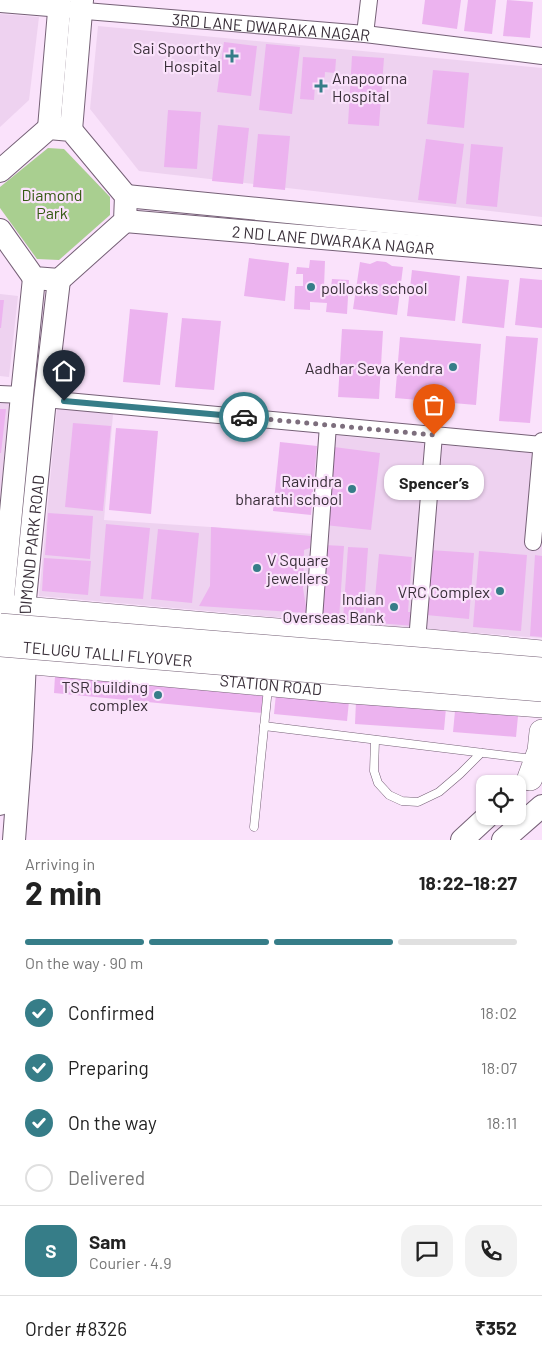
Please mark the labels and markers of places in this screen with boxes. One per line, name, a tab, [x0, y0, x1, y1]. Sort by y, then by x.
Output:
place label: Sai Spoorthy Hospital	[133, 38, 222, 75]
marker: Sai Spoorthy Hospital	[225, 49, 239, 63]
place label: Anapoorna Hospital	[332, 68, 407, 105]
marker: Anapoorna Hospital	[314, 79, 328, 93]
place label: pollocks school	[321, 278, 427, 297]
marker: pollocks school	[305, 281, 317, 293]
pin	[43, 350, 85, 401]
place label: Aadhar Seva Kendra	[305, 358, 443, 377]
marker: Aadhar Seva Kendra	[447, 361, 459, 373]
pin	[413, 384, 455, 435]
callout: Spencer’s	[384, 465, 484, 500]
place label: Ravindra bharathi school	[235, 471, 342, 508]
marker: Ravindra bharathi school	[346, 483, 358, 495]
place label: V Square jewellers	[266, 550, 329, 587]
marker: V Square jewellers	[251, 562, 263, 574]
place label: VRC Complex	[398, 582, 490, 601]
marker: VRC Complex	[494, 585, 506, 597]
place label: Indian Overseas Bank	[282, 589, 384, 626]
marker: Indian Overseas Bank	[388, 601, 400, 613]
place label: TSR building complex	[62, 677, 148, 714]
marker: TSR building complex	[152, 689, 164, 701]

